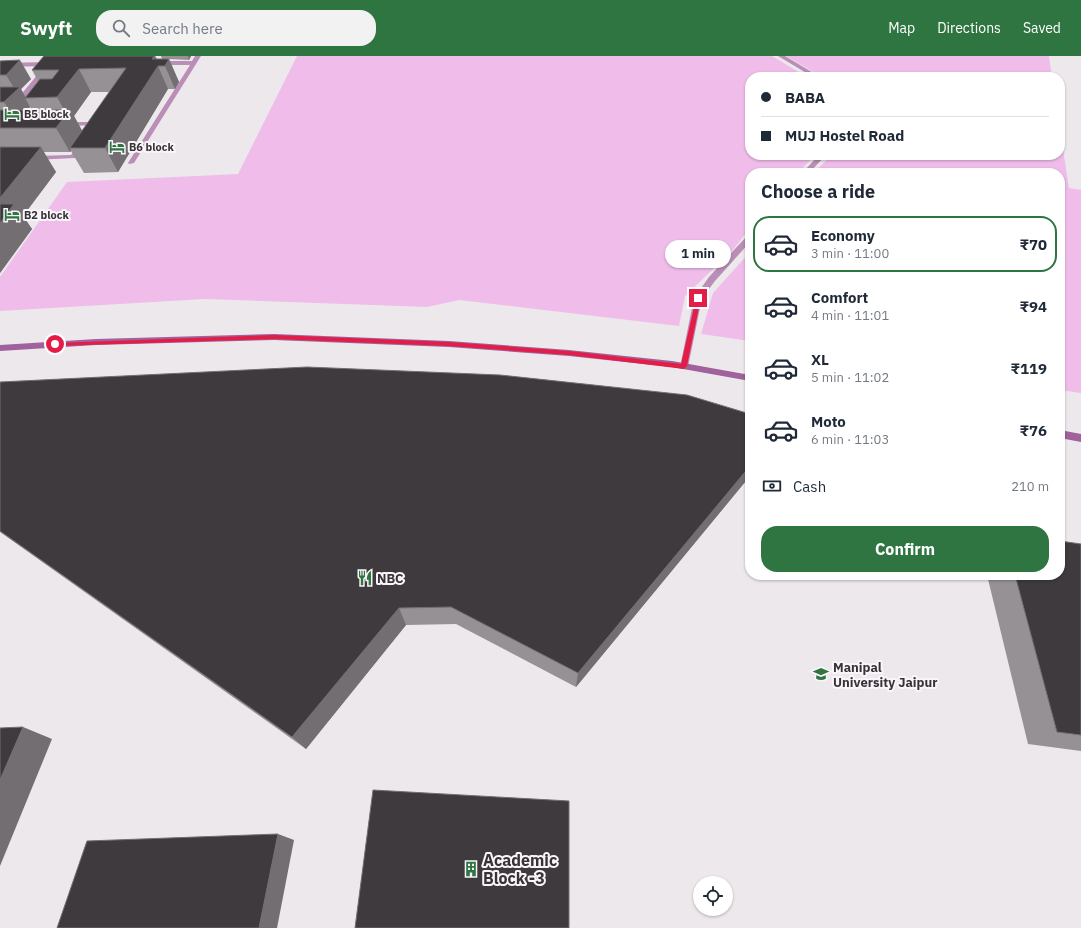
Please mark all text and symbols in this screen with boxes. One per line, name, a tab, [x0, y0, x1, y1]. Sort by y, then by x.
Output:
search box	[96, 10, 376, 46]
text: Swyft	[20, 16, 72, 40]
icon: search	[110, 17, 132, 39]
text: Search here	[142, 19, 223, 38]
text: Map	[888, 19, 915, 37]
text: Directions	[937, 19, 1001, 37]
text: Saved	[1023, 19, 1061, 37]
text: BABA	[785, 88, 825, 107]
hotel icon: B5 block	[3, 105, 21, 123]
place label: B5 block	[24, 107, 69, 121]
text: MUJ Hostel Road	[785, 126, 904, 145]
hotel icon: B6 block	[108, 138, 126, 156]
place label: B6 block	[129, 140, 174, 154]
text: Choose a ride	[761, 180, 875, 203]
hotel icon: B2 block	[3, 206, 21, 224]
place label: B2 block	[24, 208, 69, 222]
icon: car	[763, 226, 799, 262]
text: Economy	[811, 226, 875, 245]
text: ₹70	[1020, 235, 1047, 254]
callout: 1 min	[665, 240, 731, 268]
text: 1 min	[681, 245, 715, 262]
text: 3 min · 11:00	[811, 245, 889, 262]
icon: car	[763, 288, 799, 324]
text: Comfort	[811, 288, 868, 307]
route end	[689, 289, 707, 307]
text: ₹94	[1020, 297, 1047, 316]
text: 4 min · 11:01	[811, 307, 889, 324]
route start	[46, 335, 64, 353]
icon: car	[763, 350, 799, 386]
text: XL	[811, 350, 829, 369]
text: ₹119	[1011, 359, 1047, 378]
text: 5 min · 11:02	[811, 369, 889, 386]
icon: car	[763, 412, 799, 448]
text: Moto	[811, 412, 846, 431]
text: ₹76	[1020, 421, 1047, 440]
text: 6 min · 11:03	[811, 431, 889, 448]
icon: cash	[761, 475, 783, 497]
text: Cash	[793, 477, 826, 496]
text: 210 m	[1011, 478, 1049, 495]
button: Confirm	[761, 526, 1049, 572]
restaurant icon: NBC	[356, 569, 374, 587]
place label: NBC	[377, 570, 404, 587]
place label: Manipal University Jaipur	[833, 659, 937, 691]
school or university icon: Manipal University Jaipur	[812, 665, 830, 683]
place label: Academic Block -3	[483, 850, 557, 888]
building icon: Academic Block -3	[462, 860, 480, 878]
map controls	[693, 876, 733, 916]
button: locate	[693, 876, 733, 916]

